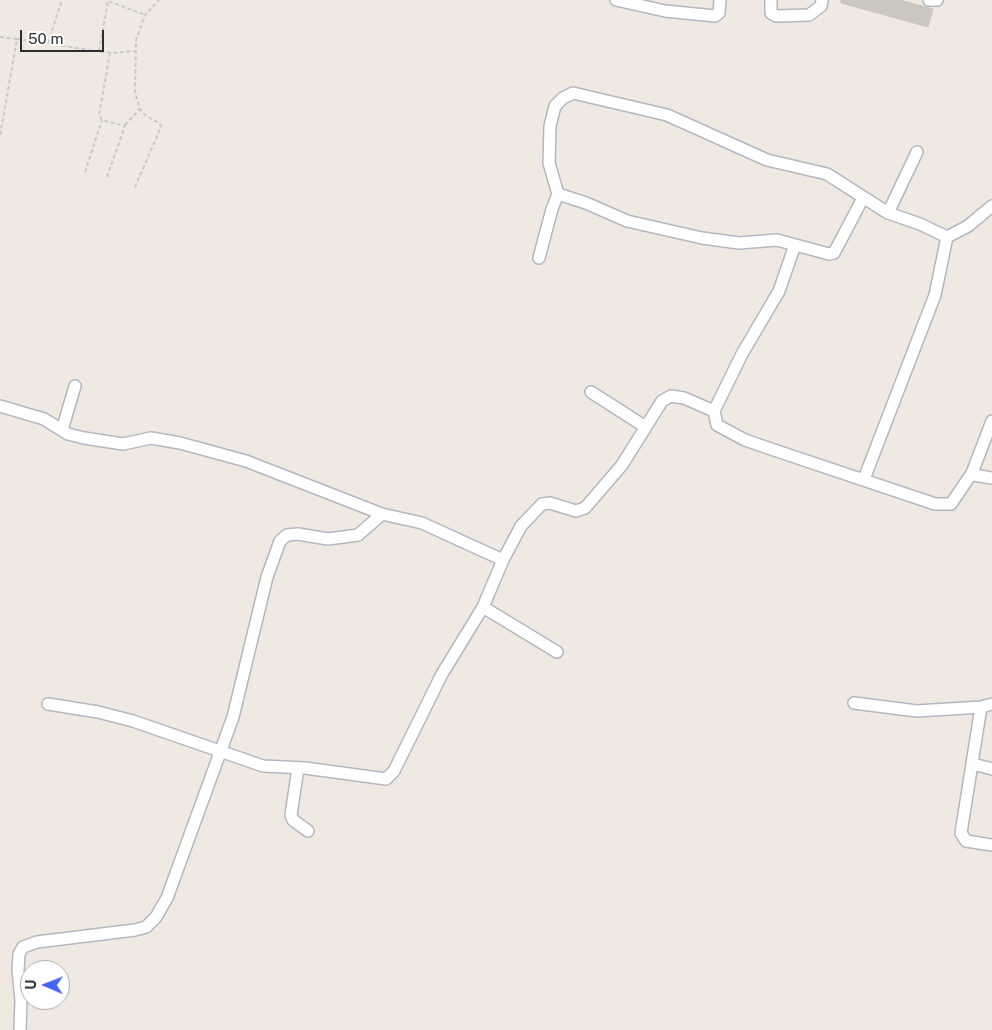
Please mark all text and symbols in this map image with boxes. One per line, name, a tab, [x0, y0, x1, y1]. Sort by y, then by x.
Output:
scale bar	[22, 20, 106, 52]
text: 50 m	[28, 30, 63, 47]
north arrow	[20, 960, 70, 1010]
text: U	[23, 980, 39, 990]

